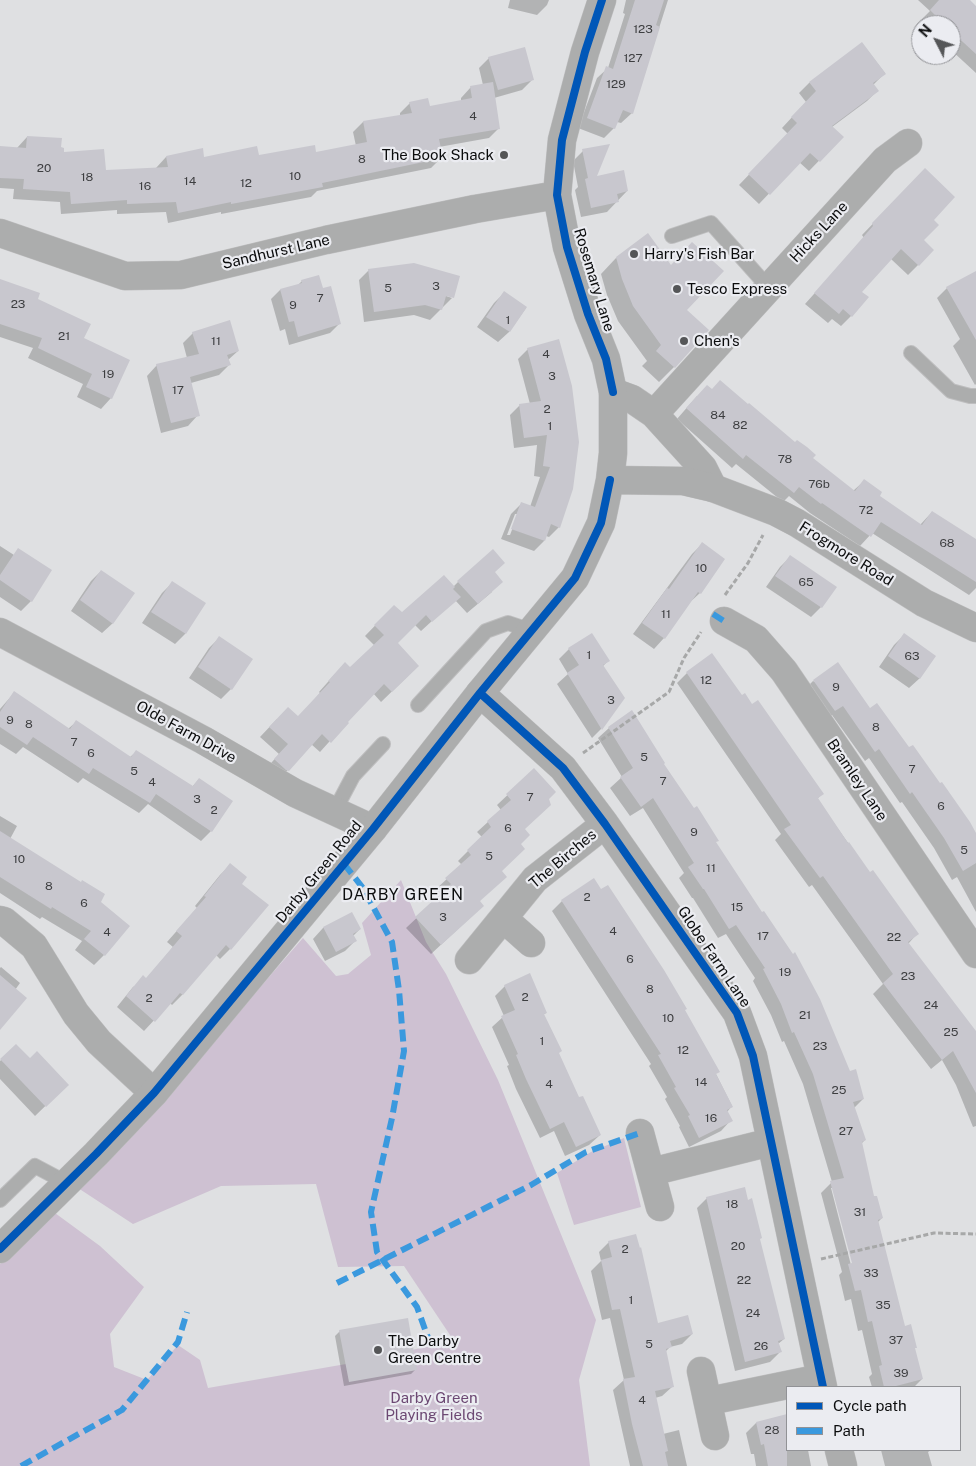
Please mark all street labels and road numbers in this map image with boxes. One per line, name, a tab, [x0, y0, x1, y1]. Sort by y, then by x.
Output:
street label: Hicks Lane	[786, 198, 852, 266]
street label: Rosemary Lane	[570, 226, 618, 334]
street label: Sandhurst Lane	[220, 231, 332, 273]
street label: Frogmore Road	[796, 518, 896, 590]
street label: Olde Farm Drive	[133, 697, 239, 767]
street label: Bramley Lane	[823, 736, 891, 824]
street label: Darby Green Road	[272, 817, 366, 927]
street label: The Birches	[526, 826, 600, 892]
street label: Globe Farm Lane	[674, 903, 754, 1011]

